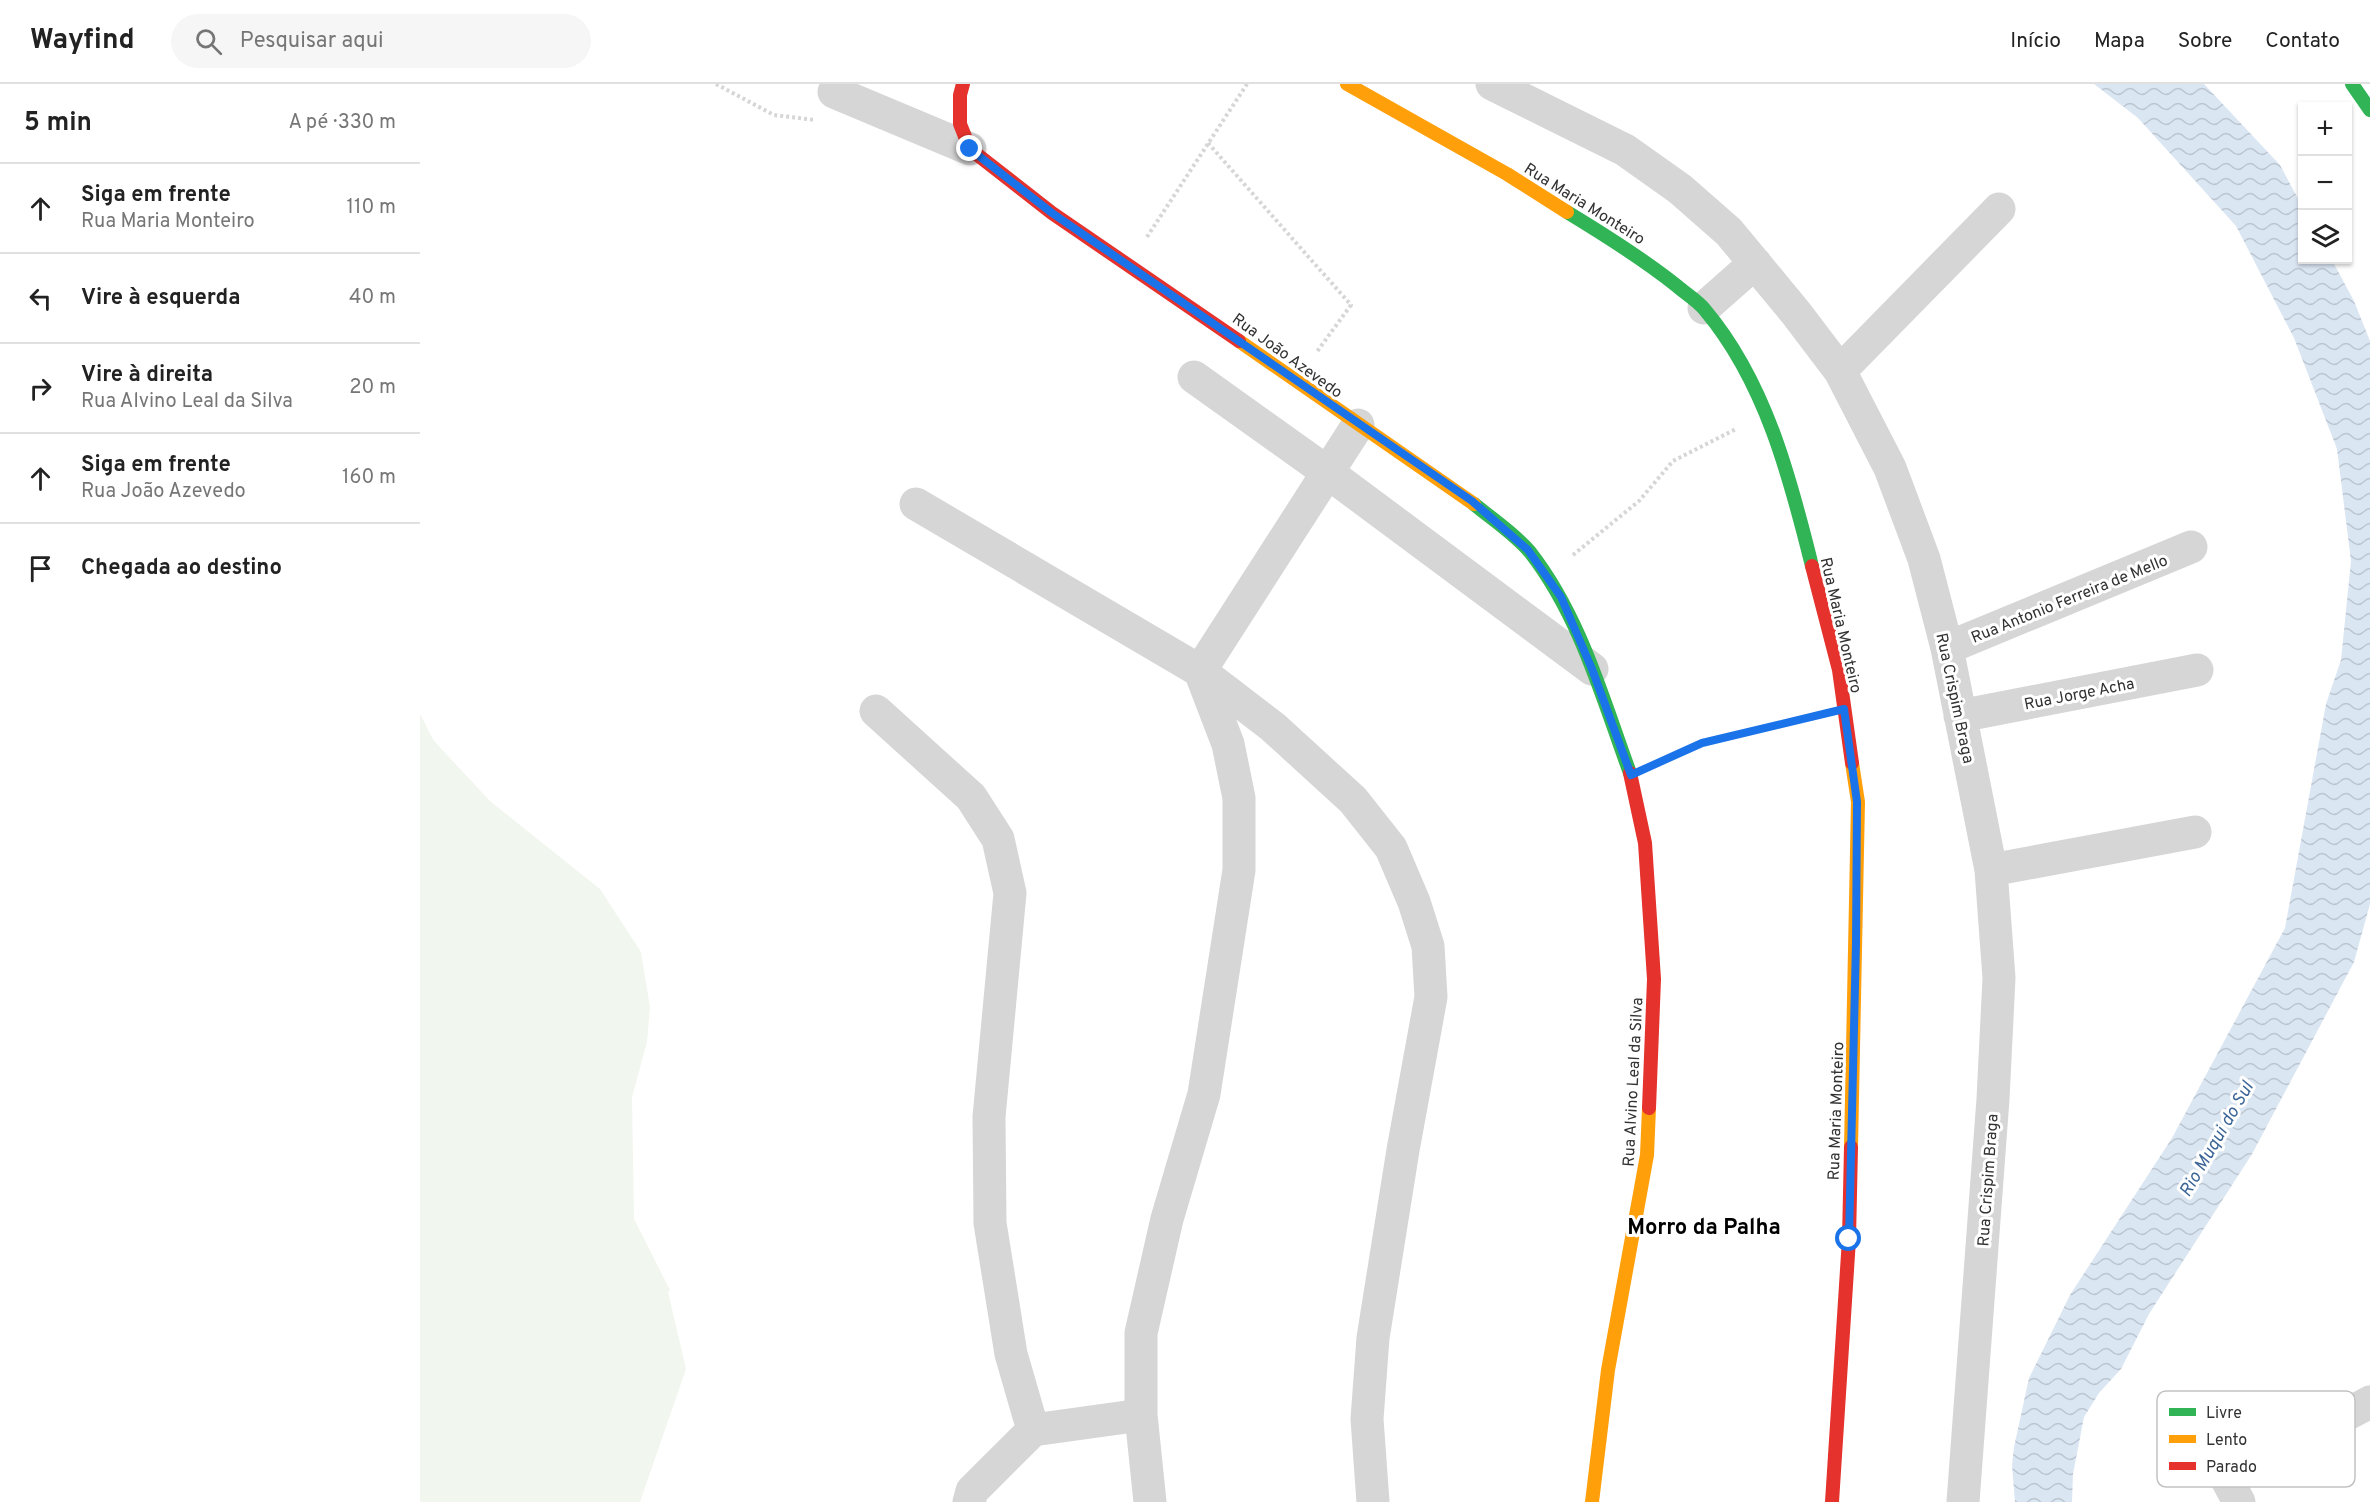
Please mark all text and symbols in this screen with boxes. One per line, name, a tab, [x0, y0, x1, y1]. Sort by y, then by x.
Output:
search box	[171, 14, 591, 68]
text: Wayfind	[30, 23, 135, 59]
icon: search	[192, 25, 225, 58]
text: Pesquisar aqui	[240, 28, 384, 55]
text: Início	[2010, 28, 2061, 55]
text: Mapa	[2094, 28, 2145, 55]
text: Sobre	[2178, 28, 2232, 55]
text: Contato	[2265, 28, 2340, 55]
map controls	[2298, 102, 2352, 264]
button: +	[2298, 102, 2352, 156]
text: 5 min	[24, 107, 92, 140]
text: A pé · 330 m	[288, 110, 396, 136]
route end	[956, 135, 982, 161]
button: −	[2298, 156, 2352, 210]
street label: Rua Maria Monteiro	[1520, 159, 1648, 250]
text: Siga em frente	[81, 182, 231, 209]
icon: ahead	[24, 192, 57, 225]
text: 110 m	[347, 195, 396, 221]
text: Rua Maria Monteiro	[81, 209, 255, 235]
button: layers	[2298, 210, 2352, 264]
icon: left	[24, 282, 57, 315]
text: Vire à esquerda	[81, 285, 240, 312]
text: 40 m	[349, 285, 396, 311]
street label: Rua João Azevedo	[1228, 310, 1346, 403]
text: Vire à direita	[81, 362, 213, 389]
icon: right	[24, 372, 57, 405]
text: 20 m	[349, 375, 396, 401]
text: Rua Alvino Leal da Silva	[81, 389, 293, 415]
text: Siga em frente	[81, 452, 231, 479]
icon: ahead	[24, 462, 57, 495]
text: 160 m	[342, 465, 396, 491]
text: Rua João Azevedo	[81, 479, 246, 505]
street label: Rua Antonio Ferreira de Mello	[1968, 551, 2171, 649]
icon: arrive	[24, 552, 57, 585]
text: Chegada ao destino	[81, 555, 282, 582]
street label: Rua Maria Monteiro	[1815, 556, 1865, 695]
street label: Rua Crispim Braga	[1930, 631, 1978, 765]
street label: Rua Jorge Acha	[2023, 674, 2136, 715]
street label: Rua Alvino Leal da Silva	[1620, 997, 1648, 1167]
street label: Rua Maria Monteiro	[1825, 1041, 1849, 1181]
water label: Rio Muqui do Sul	[2175, 1077, 2260, 1202]
street label: Rua Crispim Braga	[1974, 1113, 2004, 1247]
district label: Morro da Palha	[1627, 1215, 1781, 1242]
route start	[1835, 1225, 1861, 1251]
legend	[2157, 1391, 2355, 1487]
text: Livre	[2206, 1404, 2242, 1424]
text: Lento	[2206, 1431, 2247, 1451]
text: Parado	[2206, 1458, 2257, 1478]

